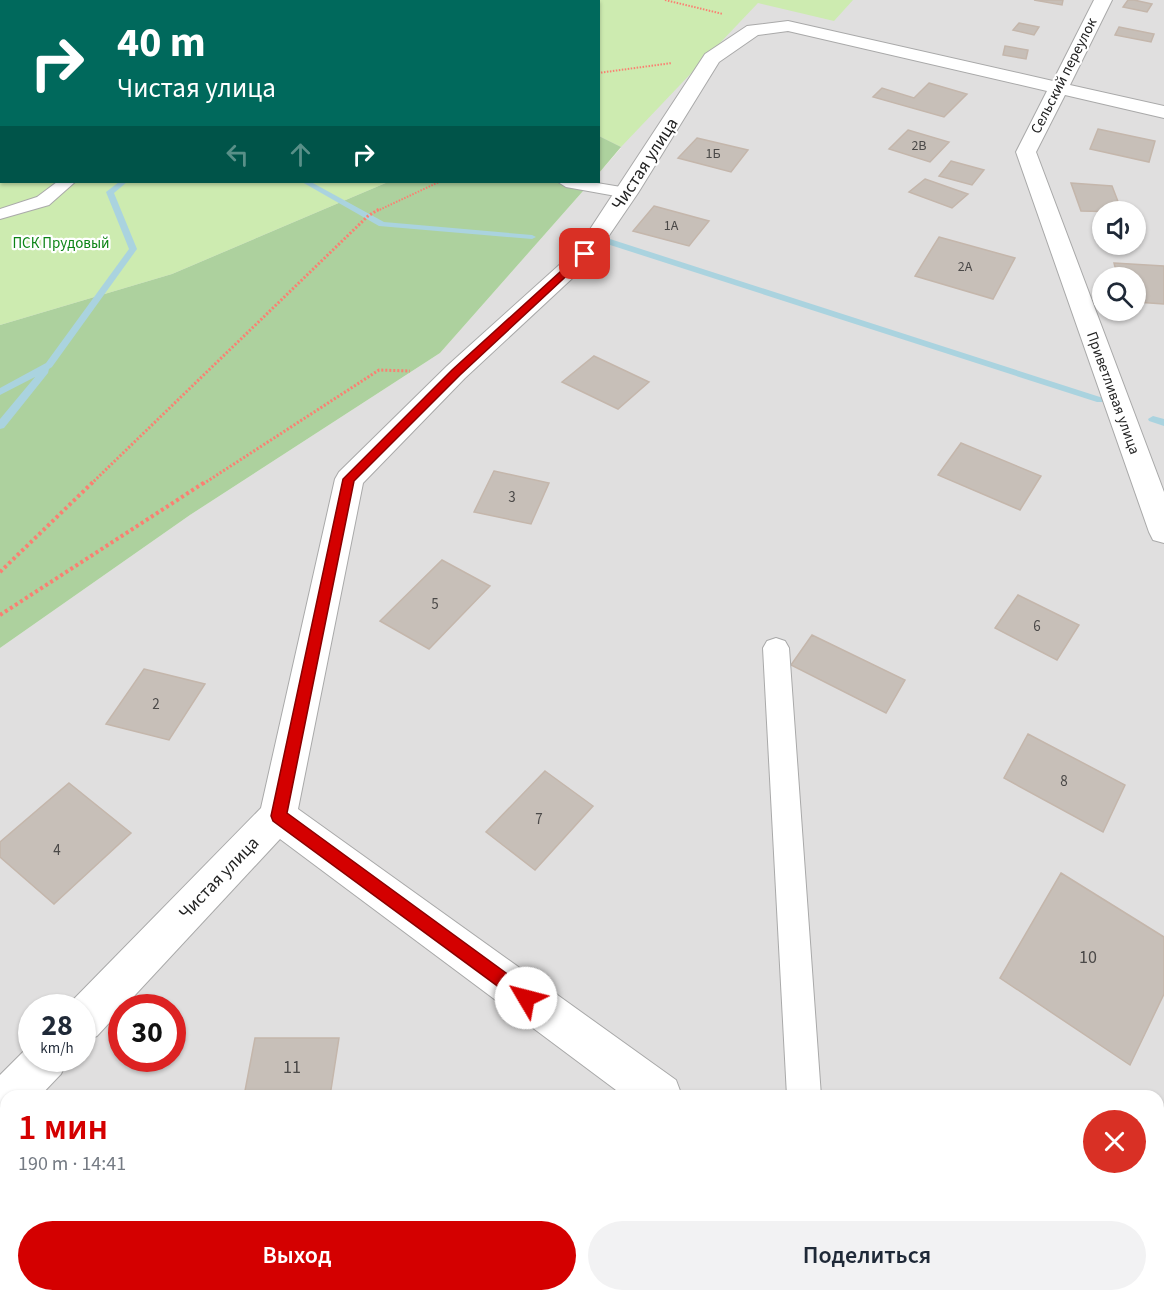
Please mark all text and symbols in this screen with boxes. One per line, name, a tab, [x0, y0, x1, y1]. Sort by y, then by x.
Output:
text: 40 m	[117, 13, 206, 73]
street label: Сельский переулок	[1026, 14, 1103, 138]
icon: right	[18, 24, 96, 102]
text: Чистая улица	[117, 69, 276, 108]
street label: Чистая улица	[606, 113, 684, 215]
house number: 2В	[911, 136, 927, 156]
icon: left	[221, 138, 254, 171]
icon: ahead	[284, 138, 317, 171]
icon: right	[347, 138, 380, 171]
house number: 1Б	[705, 144, 721, 164]
map controls	[1092, 201, 1146, 321]
button: sound	[1092, 201, 1146, 255]
house number: 1А	[664, 216, 679, 236]
pin	[559, 228, 610, 279]
park label: ПСК Прудовый	[12, 233, 110, 254]
icon: arrive	[568, 237, 601, 270]
house number: 2А	[958, 257, 973, 277]
button: search	[1092, 267, 1146, 321]
street label: Приветливая улица	[1081, 329, 1145, 457]
house number: 3	[508, 487, 516, 508]
house number: 5	[431, 594, 439, 615]
house number: 6	[1033, 616, 1041, 637]
house number: 2	[152, 694, 160, 715]
house number: 8	[1060, 771, 1068, 792]
house number: 7	[535, 809, 543, 830]
street label: Чистая улица	[173, 831, 265, 925]
house number: 4	[53, 840, 61, 861]
house number: 10	[1079, 945, 1097, 970]
position arrow	[494, 966, 558, 1030]
speed limit sign: 30	[108, 994, 186, 1072]
text: 28	[41, 1004, 73, 1047]
text: km/h	[40, 1038, 74, 1059]
house number: 11	[283, 1055, 301, 1080]
text: 1 мин	[18, 1102, 108, 1153]
button: close	[1083, 1110, 1146, 1173]
text: 190 m · 14:41	[18, 1150, 126, 1178]
button: Выход	[18, 1221, 576, 1290]
button: Поделиться	[588, 1221, 1146, 1290]

